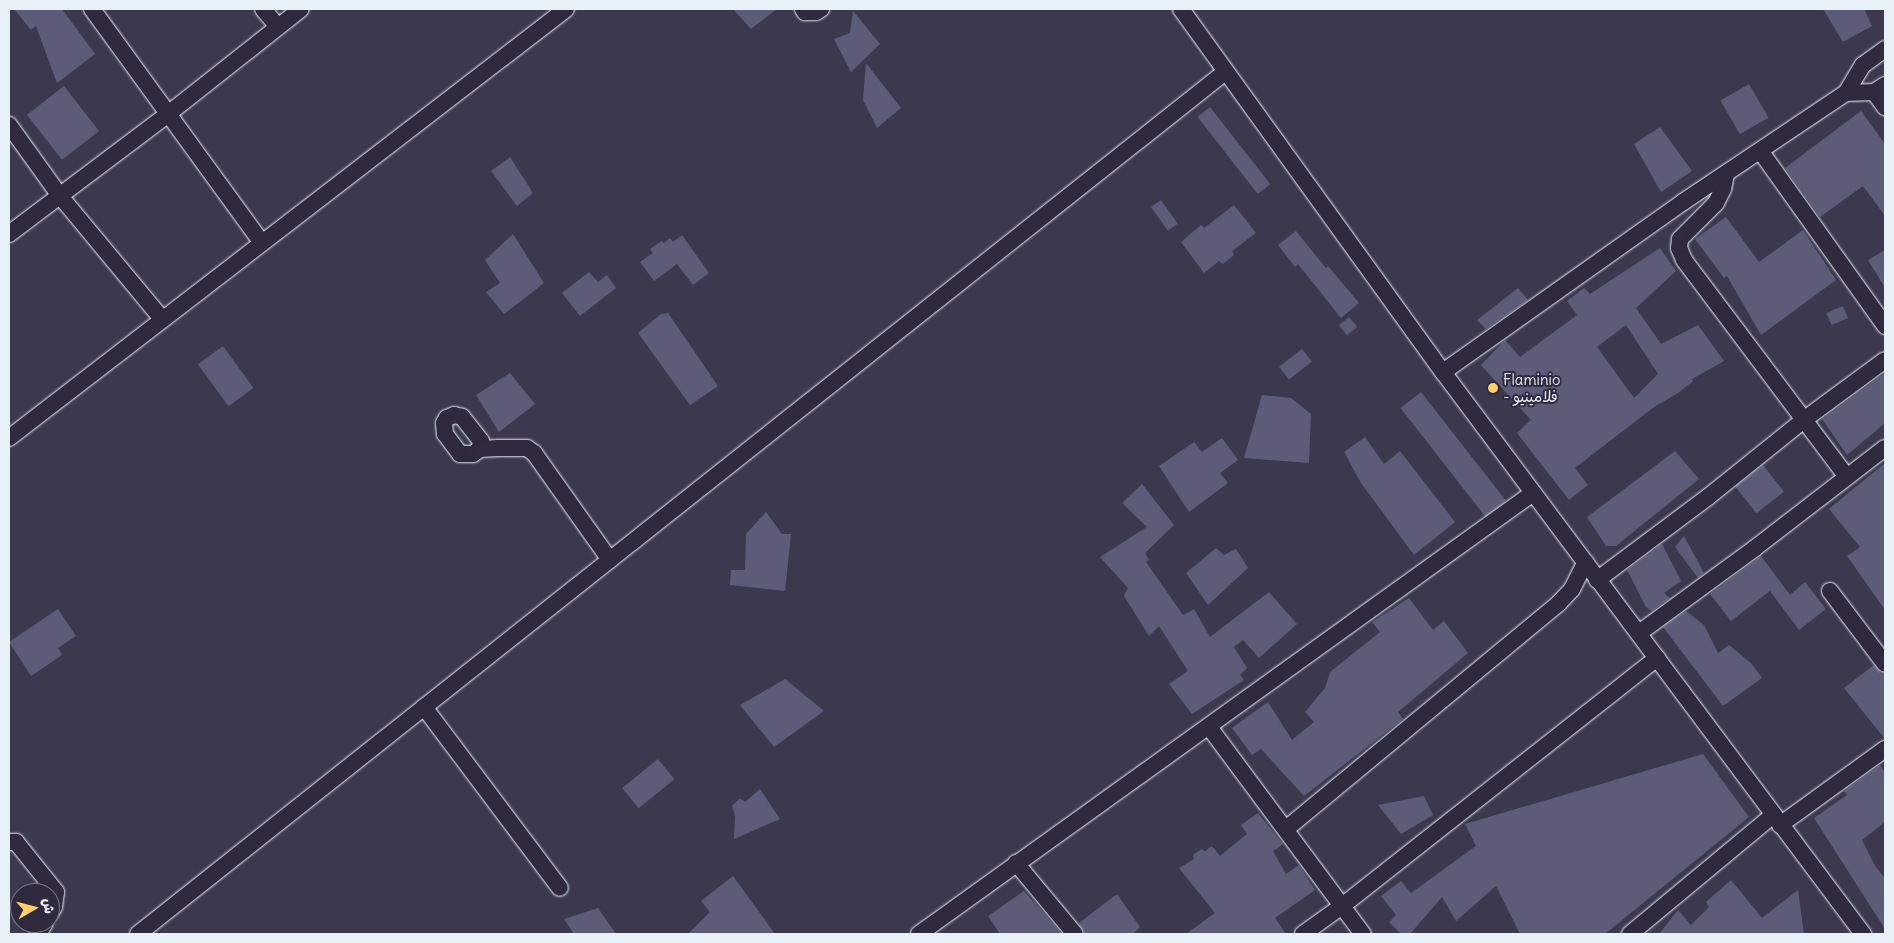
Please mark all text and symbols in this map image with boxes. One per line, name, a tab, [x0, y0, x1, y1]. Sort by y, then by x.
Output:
place label: Flaminio - فلامينيو	[1503, 370, 1560, 405]
marker: Flaminio - فلامينيو	[1487, 382, 1499, 394]
north arrow	[10, 883, 60, 933]
text: ش	[39, 897, 59, 915]

